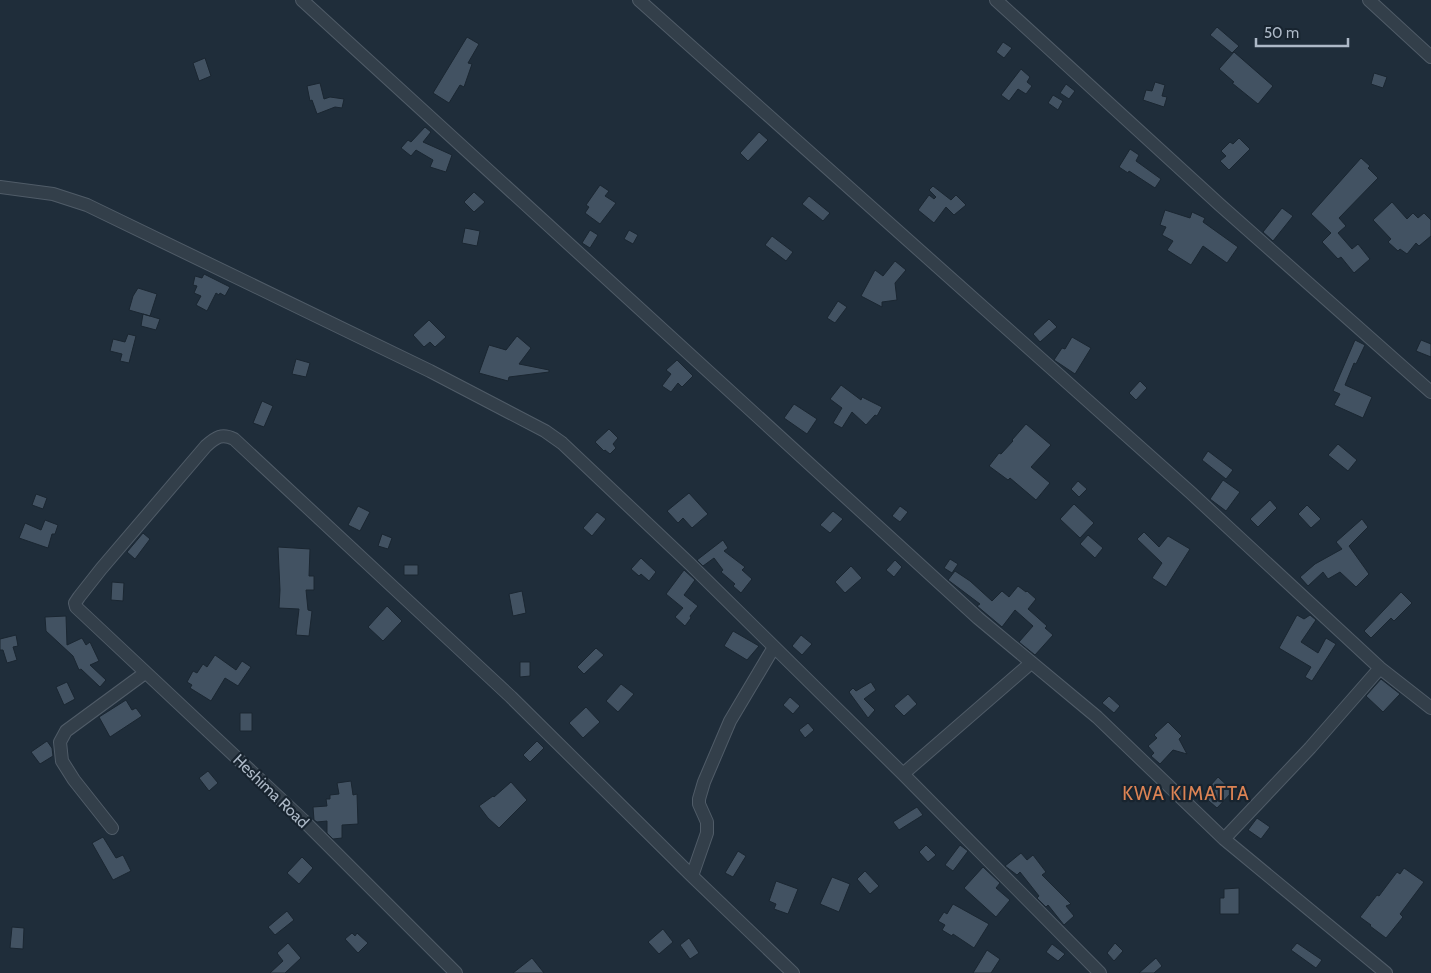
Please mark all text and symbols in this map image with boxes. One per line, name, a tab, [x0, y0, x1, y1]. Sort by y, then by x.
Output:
scale bar	[1256, 15, 1348, 47]
text: 50 m	[1264, 24, 1299, 42]
street label: Heshima Road	[229, 750, 313, 832]
district label: KWA KIMATTA	[1122, 782, 1250, 805]

